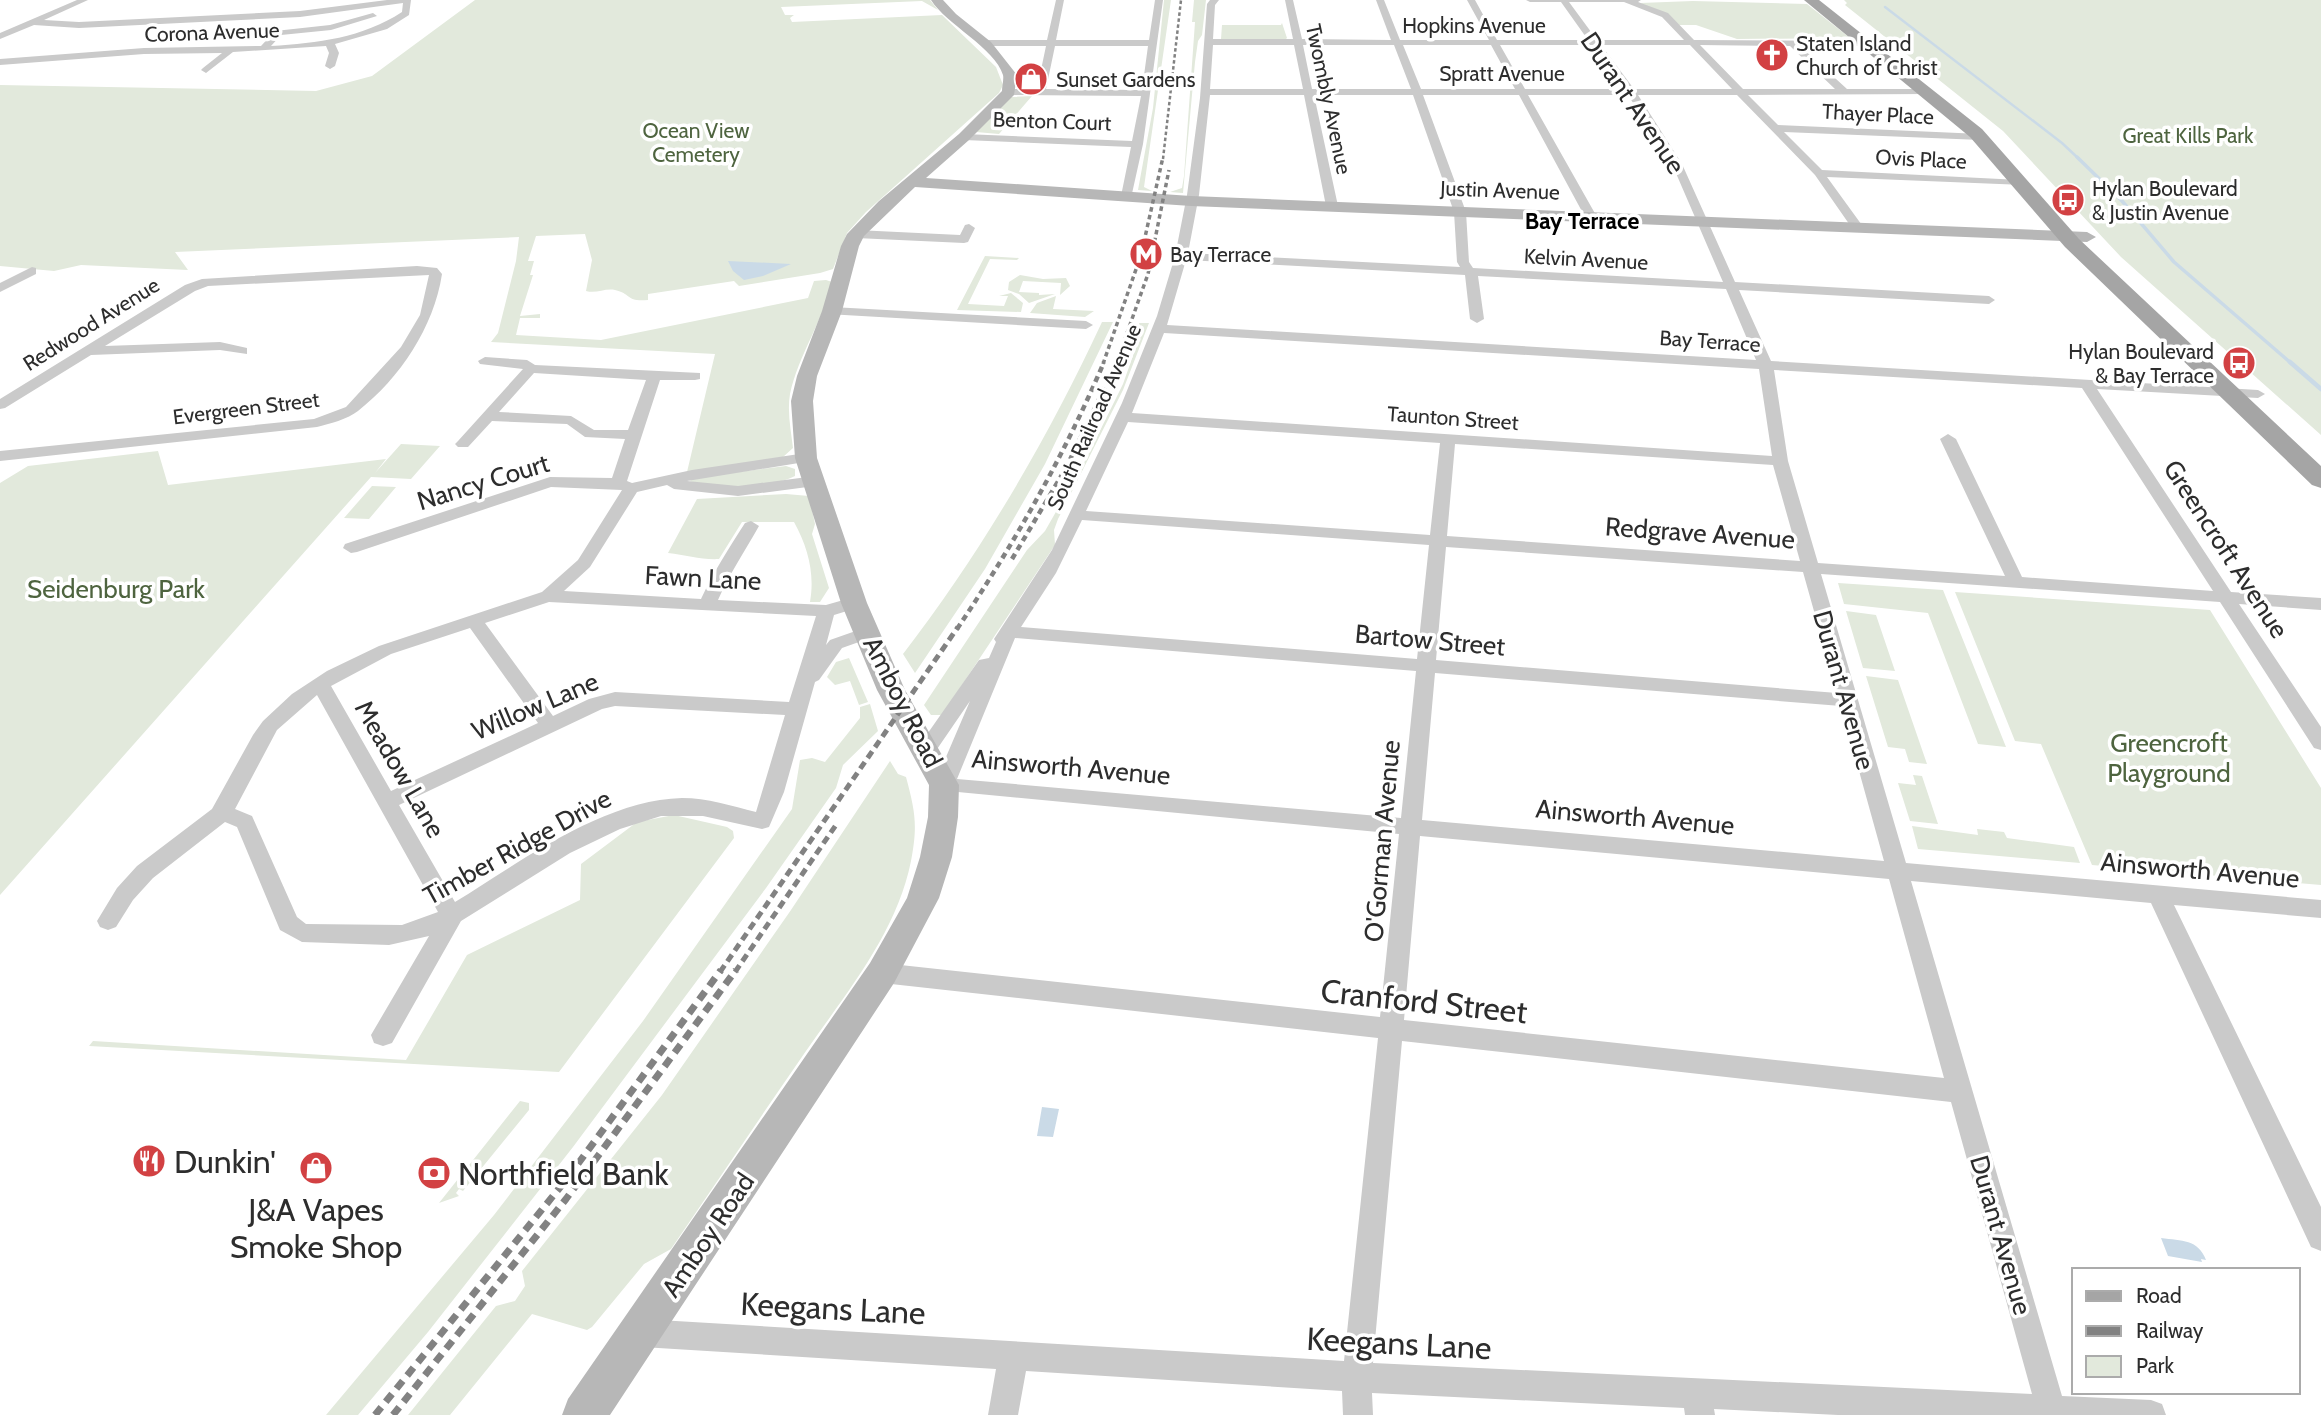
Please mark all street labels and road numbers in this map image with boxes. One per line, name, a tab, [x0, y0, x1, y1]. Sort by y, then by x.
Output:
street label: Hopkins Avenue	[1402, 13, 1546, 38]
street label: Corona Avenue	[144, 17, 280, 47]
street label: Twombly Avenue	[1301, 22, 1357, 177]
street label: Durant Avenue	[1574, 26, 1692, 180]
street label: Spratt Avenue	[1439, 61, 1565, 86]
street label: Thayer Place	[1822, 99, 1935, 129]
street label: Benton Court	[992, 106, 1112, 136]
street label: Ovis Place	[1875, 144, 1968, 174]
street label: Justin Avenue	[1439, 175, 1560, 205]
street label: Kelvin Avenue	[1523, 243, 1649, 275]
street label: Redwood Avenue	[18, 272, 164, 376]
street label: South Railroad Avenue	[1042, 320, 1146, 514]
street label: Bay Terrace	[1659, 325, 1762, 357]
street label: Evergreen Street	[171, 387, 321, 429]
street label: Taunton Street	[1387, 401, 1519, 435]
street label: Nancy Court	[413, 447, 553, 517]
street label: Greencroft Avenue	[2157, 454, 2295, 644]
street label: Redgrave Avenue	[1604, 510, 1796, 556]
street label: Fawn Lane	[644, 559, 762, 597]
street label: Durant Avenue	[1806, 607, 1882, 773]
street label: Bartow Street	[1354, 617, 1507, 663]
street label: Amboy Road	[856, 631, 950, 773]
street label: Willow Lane	[467, 665, 603, 747]
street label: Meadow Lane	[348, 695, 452, 843]
street label: O'Gorman Avenue	[1357, 739, 1407, 943]
street label: Ainsworth Avenue	[970, 742, 1172, 792]
street label: Timber Ridge Drive	[418, 782, 616, 912]
street label: Ainsworth Avenue	[1534, 792, 1736, 842]
street label: Ainsworth Avenue	[2099, 845, 2301, 895]
street label: Cranford Street	[1319, 971, 1529, 1031]
street label: Durant Avenue	[1963, 1152, 2039, 1318]
street label: Amboy Road	[655, 1167, 761, 1303]
street label: Keegans Lane	[740, 1284, 926, 1332]
street label: Keegans Lane	[1306, 1319, 1492, 1367]

